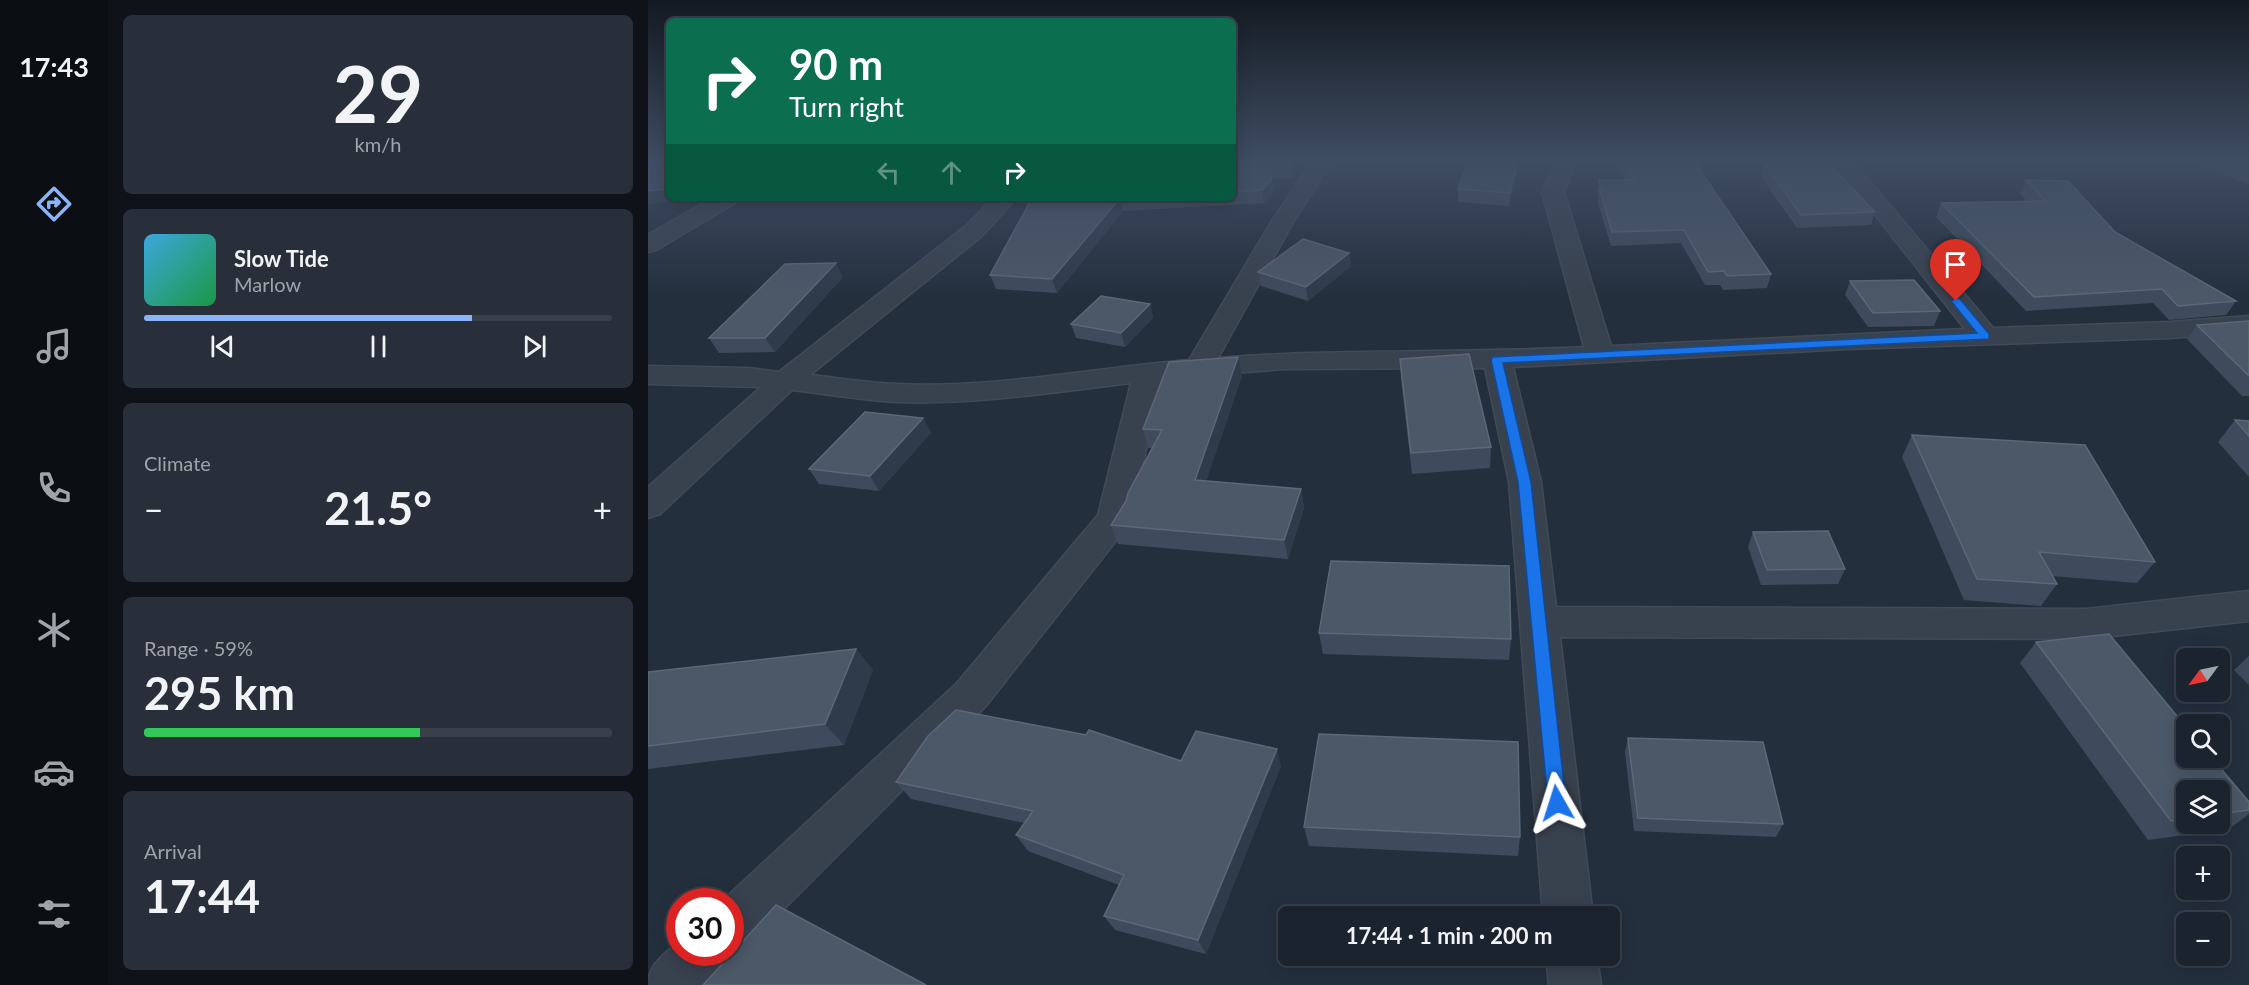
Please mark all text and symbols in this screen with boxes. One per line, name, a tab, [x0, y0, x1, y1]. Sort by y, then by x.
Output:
text: 90 m	[789, 39, 883, 89]
icon: right	[690, 42, 768, 120]
text: 29	[333, 46, 423, 140]
text: 17:43	[19, 50, 89, 83]
text: Turn right	[789, 90, 904, 123]
text: km/h	[355, 132, 401, 156]
icon: left	[872, 156, 905, 189]
icon: ahead	[935, 156, 968, 189]
icon: right	[998, 156, 1031, 189]
icon: directions	[33, 183, 75, 225]
pin	[1930, 239, 1981, 301]
text: Slow Tide	[234, 245, 329, 272]
icon: arrive	[1939, 248, 1972, 281]
text: Marlow	[234, 272, 301, 296]
icon: music	[33, 325, 75, 367]
icon: previous	[206, 330, 239, 363]
icon: pause	[362, 330, 395, 363]
icon: next	[518, 330, 551, 363]
text: Climate	[144, 451, 211, 475]
icon: phone	[33, 467, 75, 509]
text: 21.5°	[324, 481, 432, 535]
text: −	[144, 489, 163, 529]
text: +	[593, 489, 612, 529]
icon: climate	[33, 609, 75, 651]
text: Range · 59%	[144, 636, 253, 660]
north arrow	[2176, 648, 2230, 702]
map controls	[2176, 648, 2230, 966]
text: 295 km	[144, 666, 295, 720]
button: search	[2176, 714, 2230, 768]
icon: car	[33, 751, 75, 793]
position arrow	[1525, 771, 1589, 835]
button: layers	[2176, 780, 2230, 834]
text: Arrival	[144, 839, 202, 863]
button: +	[2176, 846, 2230, 900]
text: 17:44	[144, 869, 260, 923]
speed limit sign: 30	[666, 888, 744, 966]
icon: filters	[33, 893, 75, 935]
button: −	[2176, 912, 2230, 966]
text: 17:44 · 1 min · 200 m	[1346, 922, 1552, 949]

